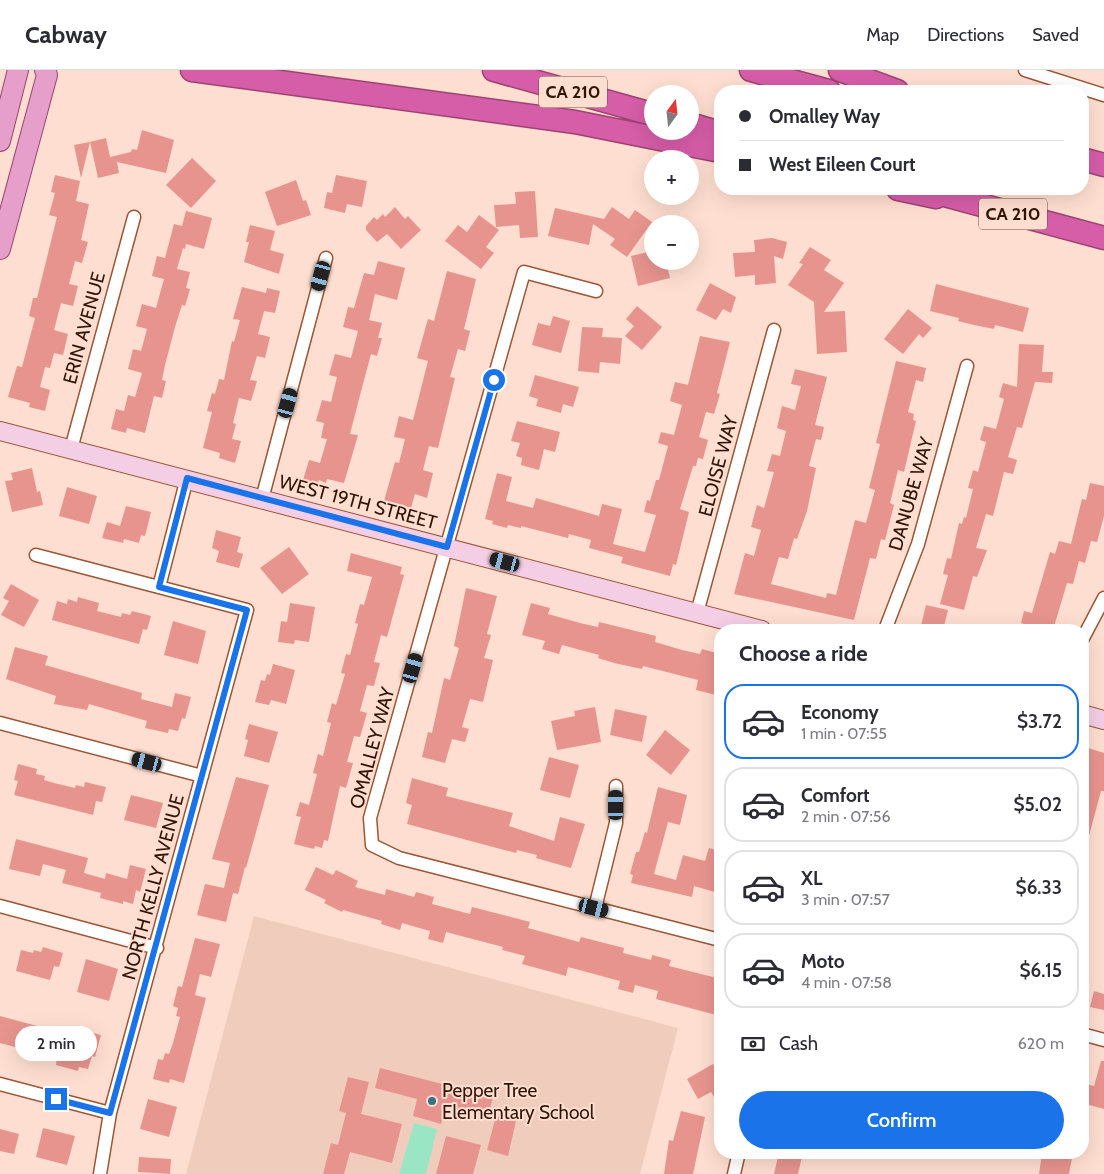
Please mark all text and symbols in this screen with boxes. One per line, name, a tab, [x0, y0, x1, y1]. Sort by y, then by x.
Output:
text: Cabway	[25, 20, 107, 49]
text: Map	[866, 24, 899, 46]
text: Directions	[927, 24, 1004, 46]
text: Saved	[1032, 24, 1079, 46]
road number: CA 210	[539, 77, 607, 108]
north arrow	[644, 85, 699, 140]
map controls	[644, 85, 699, 270]
text: Omalley Way	[769, 105, 880, 128]
button: +	[644, 150, 699, 205]
text: West Eileen Court	[769, 153, 916, 176]
road number: CA 210	[979, 198, 1047, 230]
button: −	[644, 215, 699, 270]
car	[309, 260, 332, 292]
street label: ERIN AVENUE	[58, 269, 110, 387]
route start	[483, 369, 505, 391]
car	[276, 387, 299, 419]
street label: ELOISE WAY	[693, 413, 743, 519]
street label: DANUBE WAY	[884, 434, 938, 553]
street label: WEST 19TH STREET	[276, 470, 440, 534]
car	[488, 551, 521, 573]
text: Choose a ride	[739, 640, 868, 667]
car	[401, 652, 424, 684]
street label: OMALLEY WAY	[345, 685, 399, 811]
icon: car	[741, 699, 786, 744]
text: Economy	[801, 701, 879, 724]
text: $3.72	[1017, 710, 1062, 733]
text: 1 min · 07:55	[801, 724, 887, 743]
car	[130, 751, 163, 773]
icon: car	[741, 782, 786, 827]
text: Comfort	[801, 784, 870, 807]
car	[608, 790, 623, 820]
street label: NORTH KELLY AVENUE	[117, 792, 189, 982]
text: $5.02	[1013, 793, 1062, 816]
text: 2 min · 07:56	[801, 807, 890, 826]
icon: car	[741, 865, 786, 910]
text: XL	[801, 867, 822, 890]
text: $6.33	[1016, 876, 1062, 899]
text: 3 min · 07:57	[801, 890, 890, 909]
car	[577, 897, 610, 919]
icon: car	[741, 948, 786, 993]
text: Moto	[801, 950, 845, 973]
text: $6.15	[1019, 959, 1062, 982]
text: 4 min · 07:58	[801, 973, 892, 992]
callout: 2 min	[15, 1026, 97, 1062]
icon: cash	[739, 1030, 767, 1058]
text: Cash	[779, 1032, 818, 1055]
text: 2 min	[37, 1034, 75, 1053]
text: 620 m	[1018, 1034, 1064, 1053]
place label: Pepper Tree Elementary School	[442, 1079, 595, 1124]
route end	[45, 1088, 67, 1110]
button: Confirm	[739, 1091, 1064, 1149]
marker: Pepper Tree Elementary School	[426, 1095, 438, 1107]

